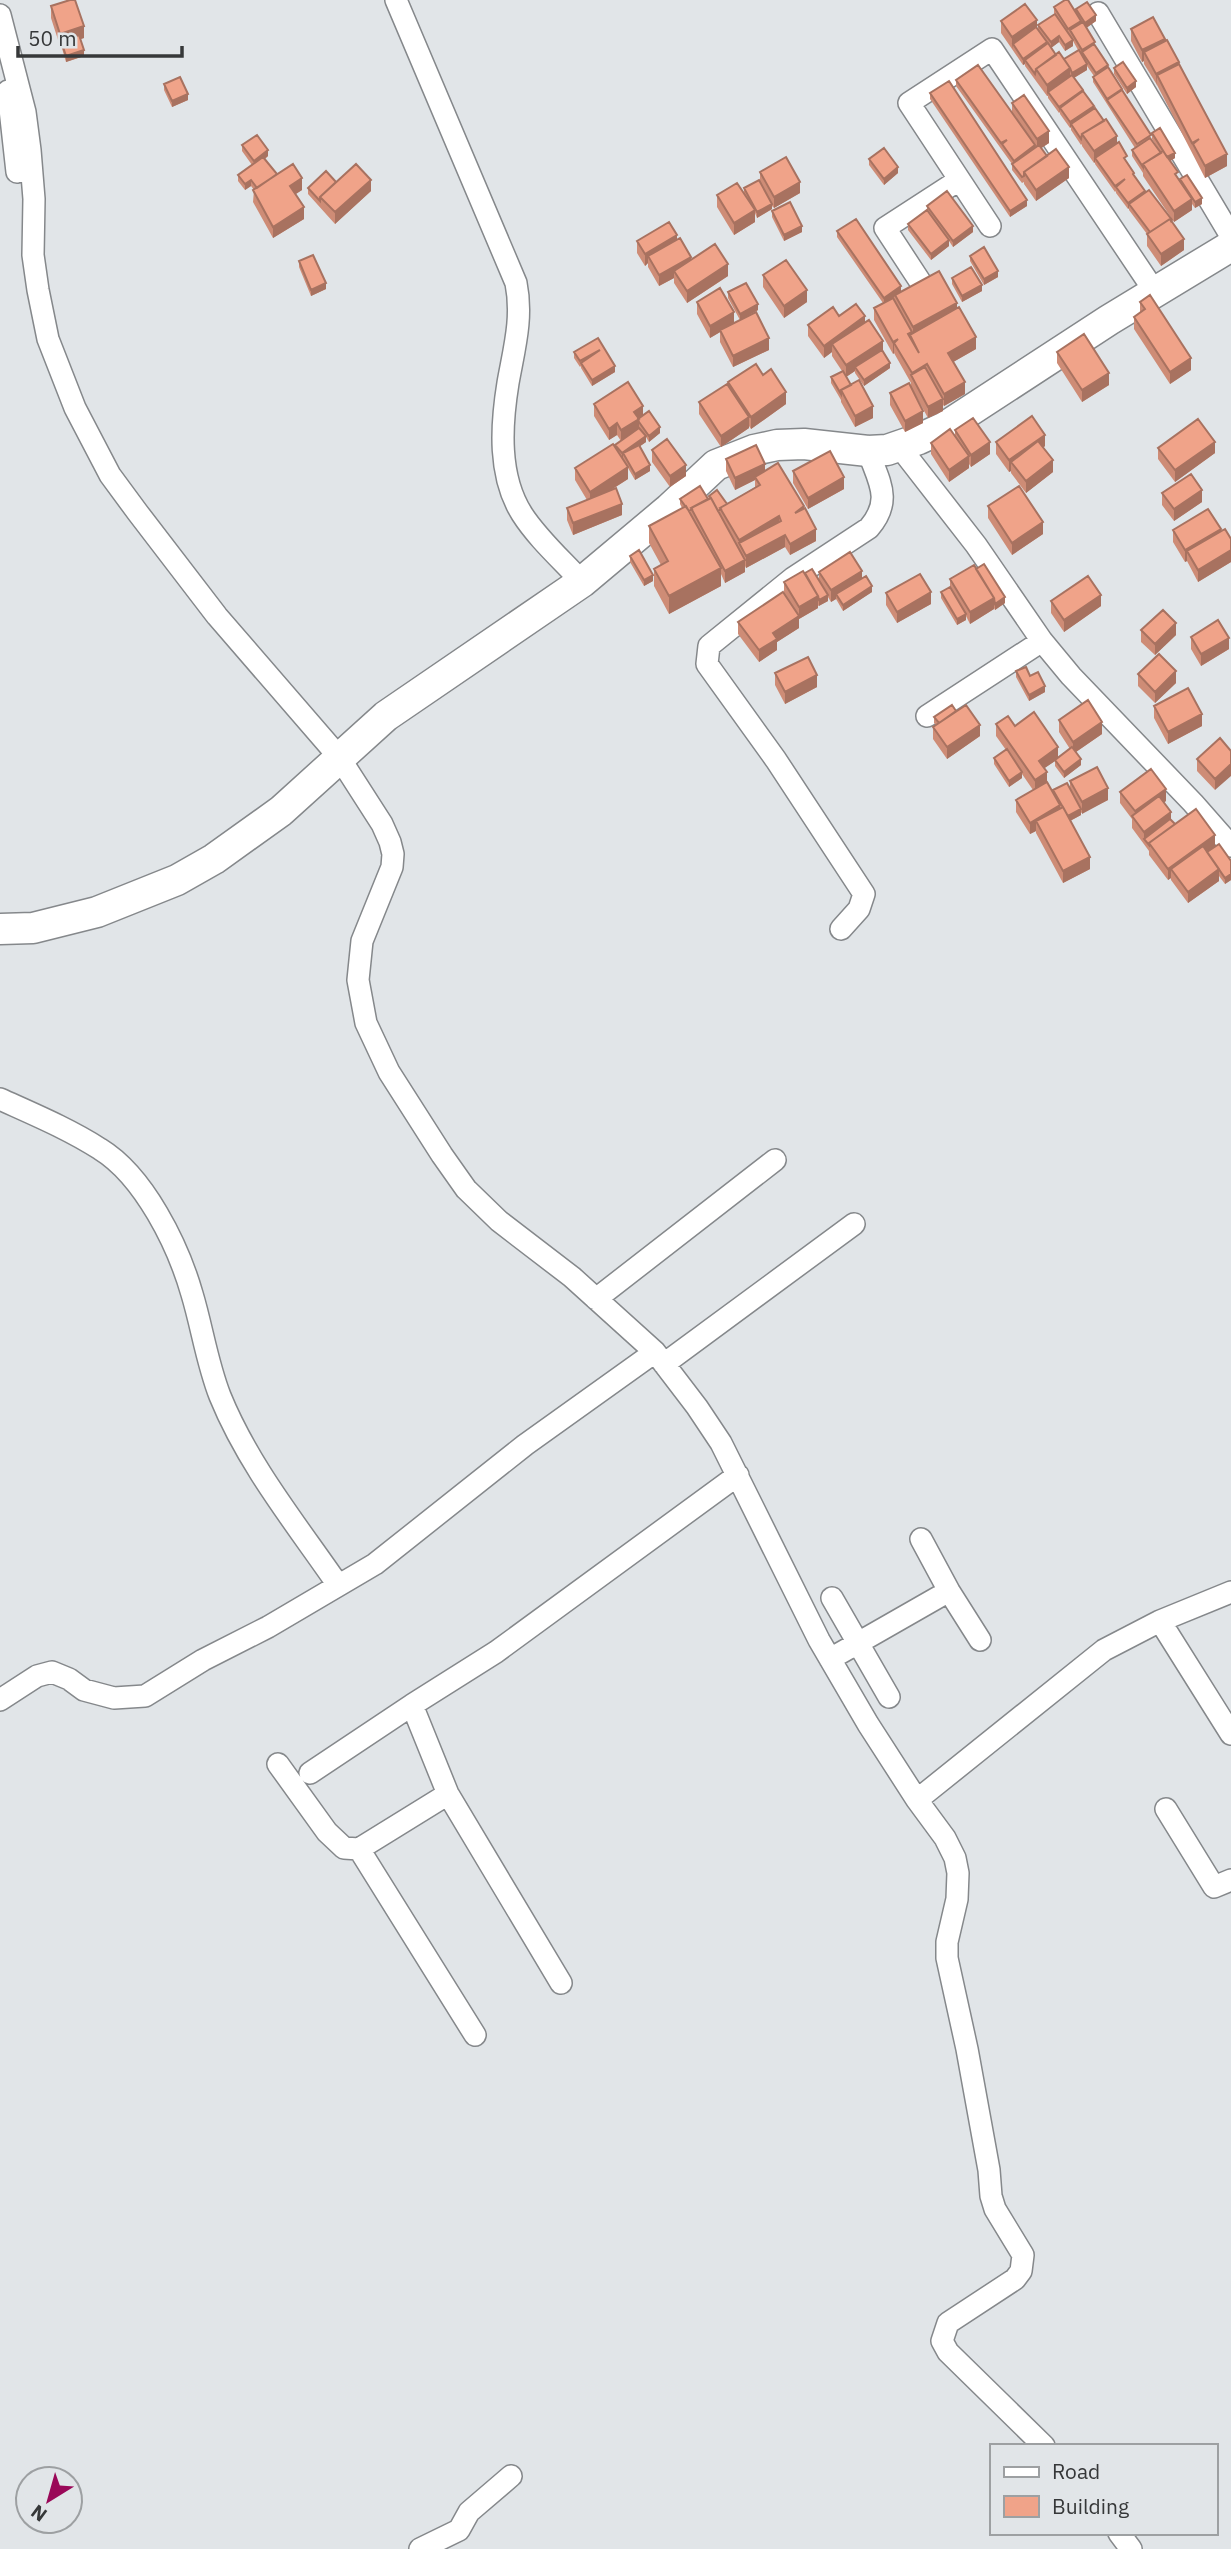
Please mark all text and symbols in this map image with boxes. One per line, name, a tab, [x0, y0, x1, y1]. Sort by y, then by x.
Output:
scale bar	[18, 14, 182, 58]
text: 50 m	[28, 24, 77, 52]
legend	[990, 2444, 1217, 2535]
text: Road	[1052, 2457, 1100, 2485]
north arrow	[14, 2465, 84, 2535]
text: Building	[1052, 2492, 1129, 2520]
text: N	[26, 2500, 51, 2527]

